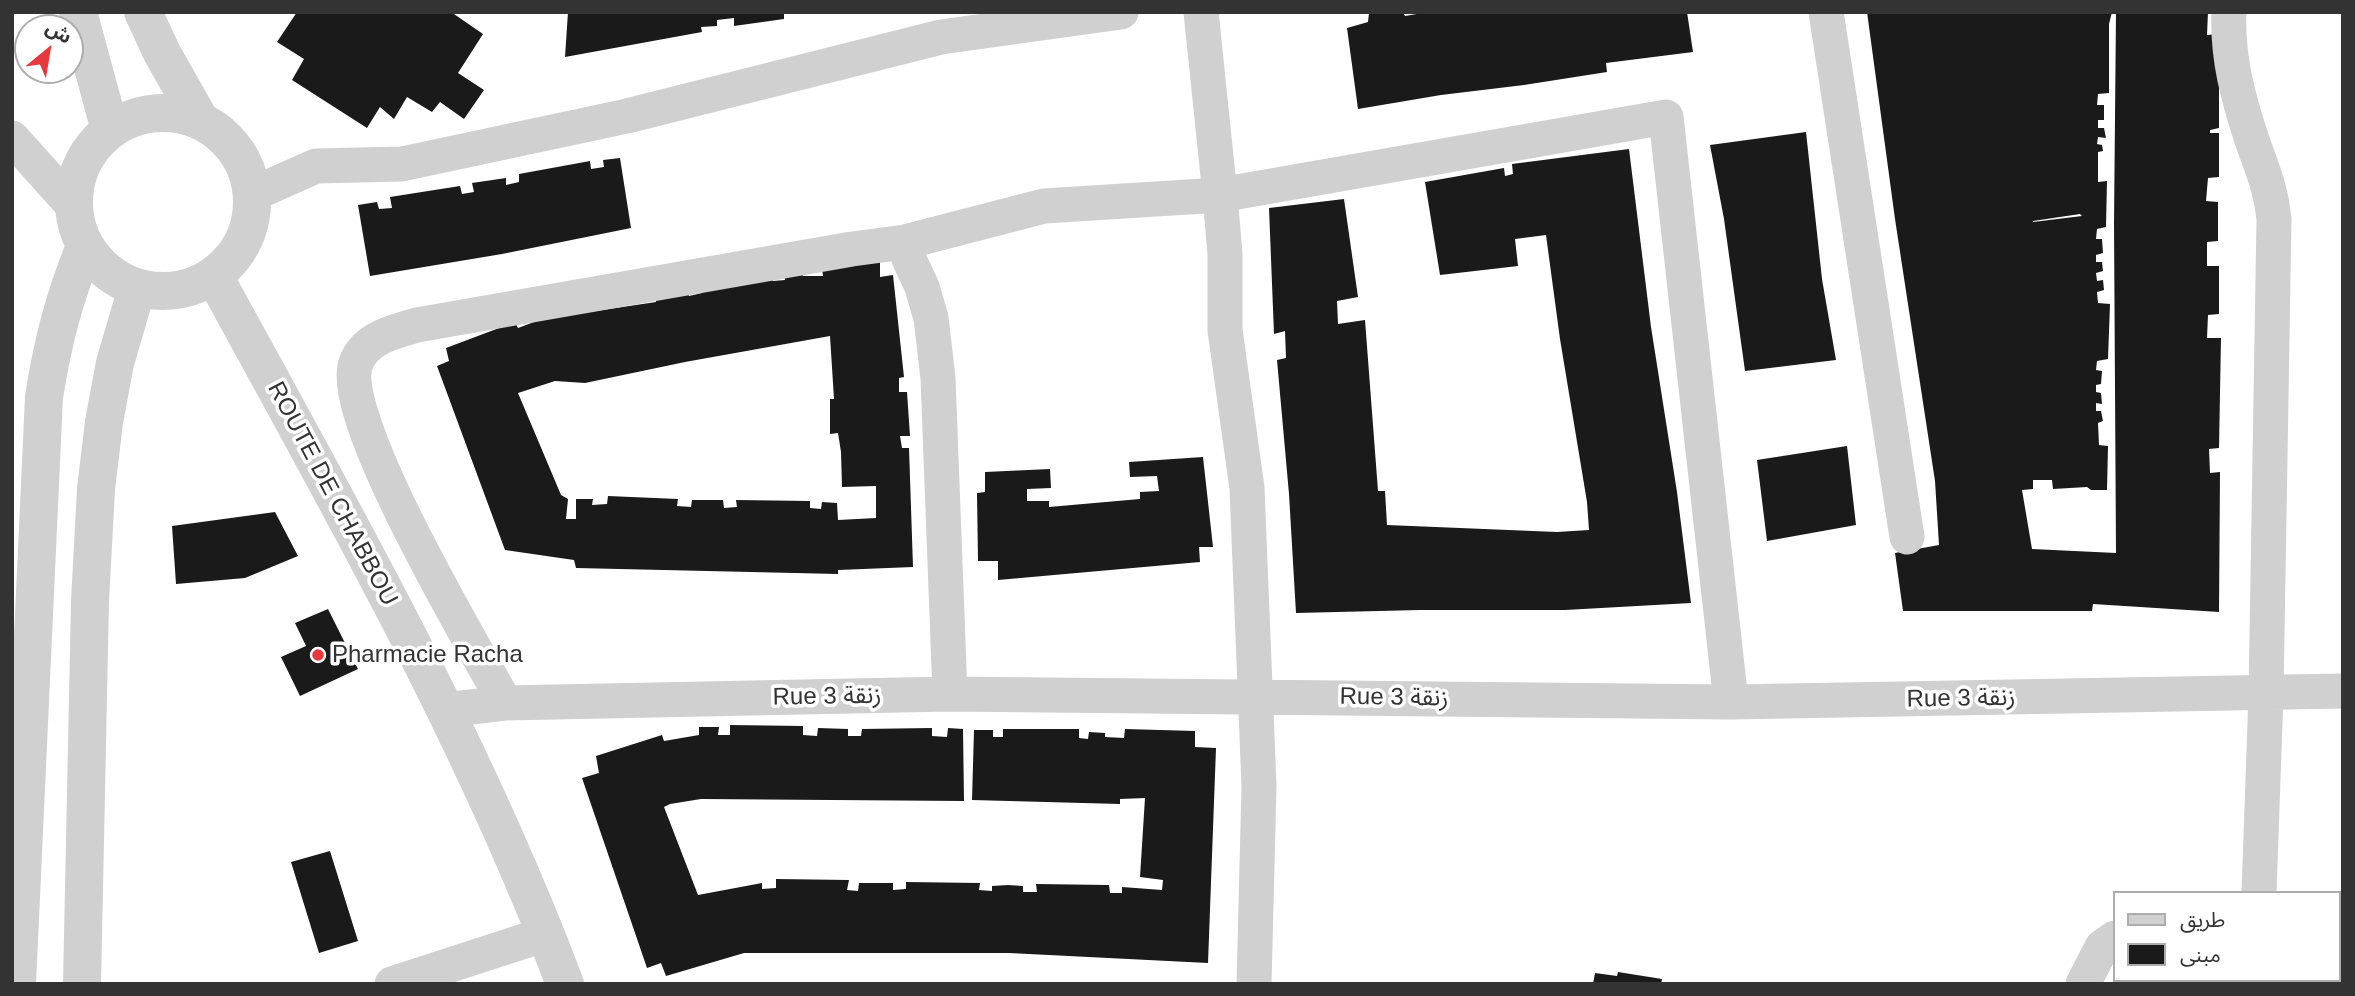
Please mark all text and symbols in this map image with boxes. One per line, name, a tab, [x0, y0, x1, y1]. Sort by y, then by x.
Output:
north arrow	[14, 14, 84, 84]
text: ش	[42, 17, 75, 48]
street label: ROUTE DE CHABBOU	[261, 377, 403, 611]
place label: Pharmacie Racha	[332, 641, 523, 669]
marker: Pharmacie Racha	[310, 647, 326, 663]
street label: Rue 3 زنقة	[772, 682, 882, 712]
street label: Rue 3 زنقة	[1339, 683, 1449, 713]
street label: Rue 3 زنقة	[1906, 684, 2016, 714]
legend	[2114, 891, 2341, 982]
text: طريق	[2180, 908, 2225, 931]
text: مبنى	[2180, 943, 2221, 966]

